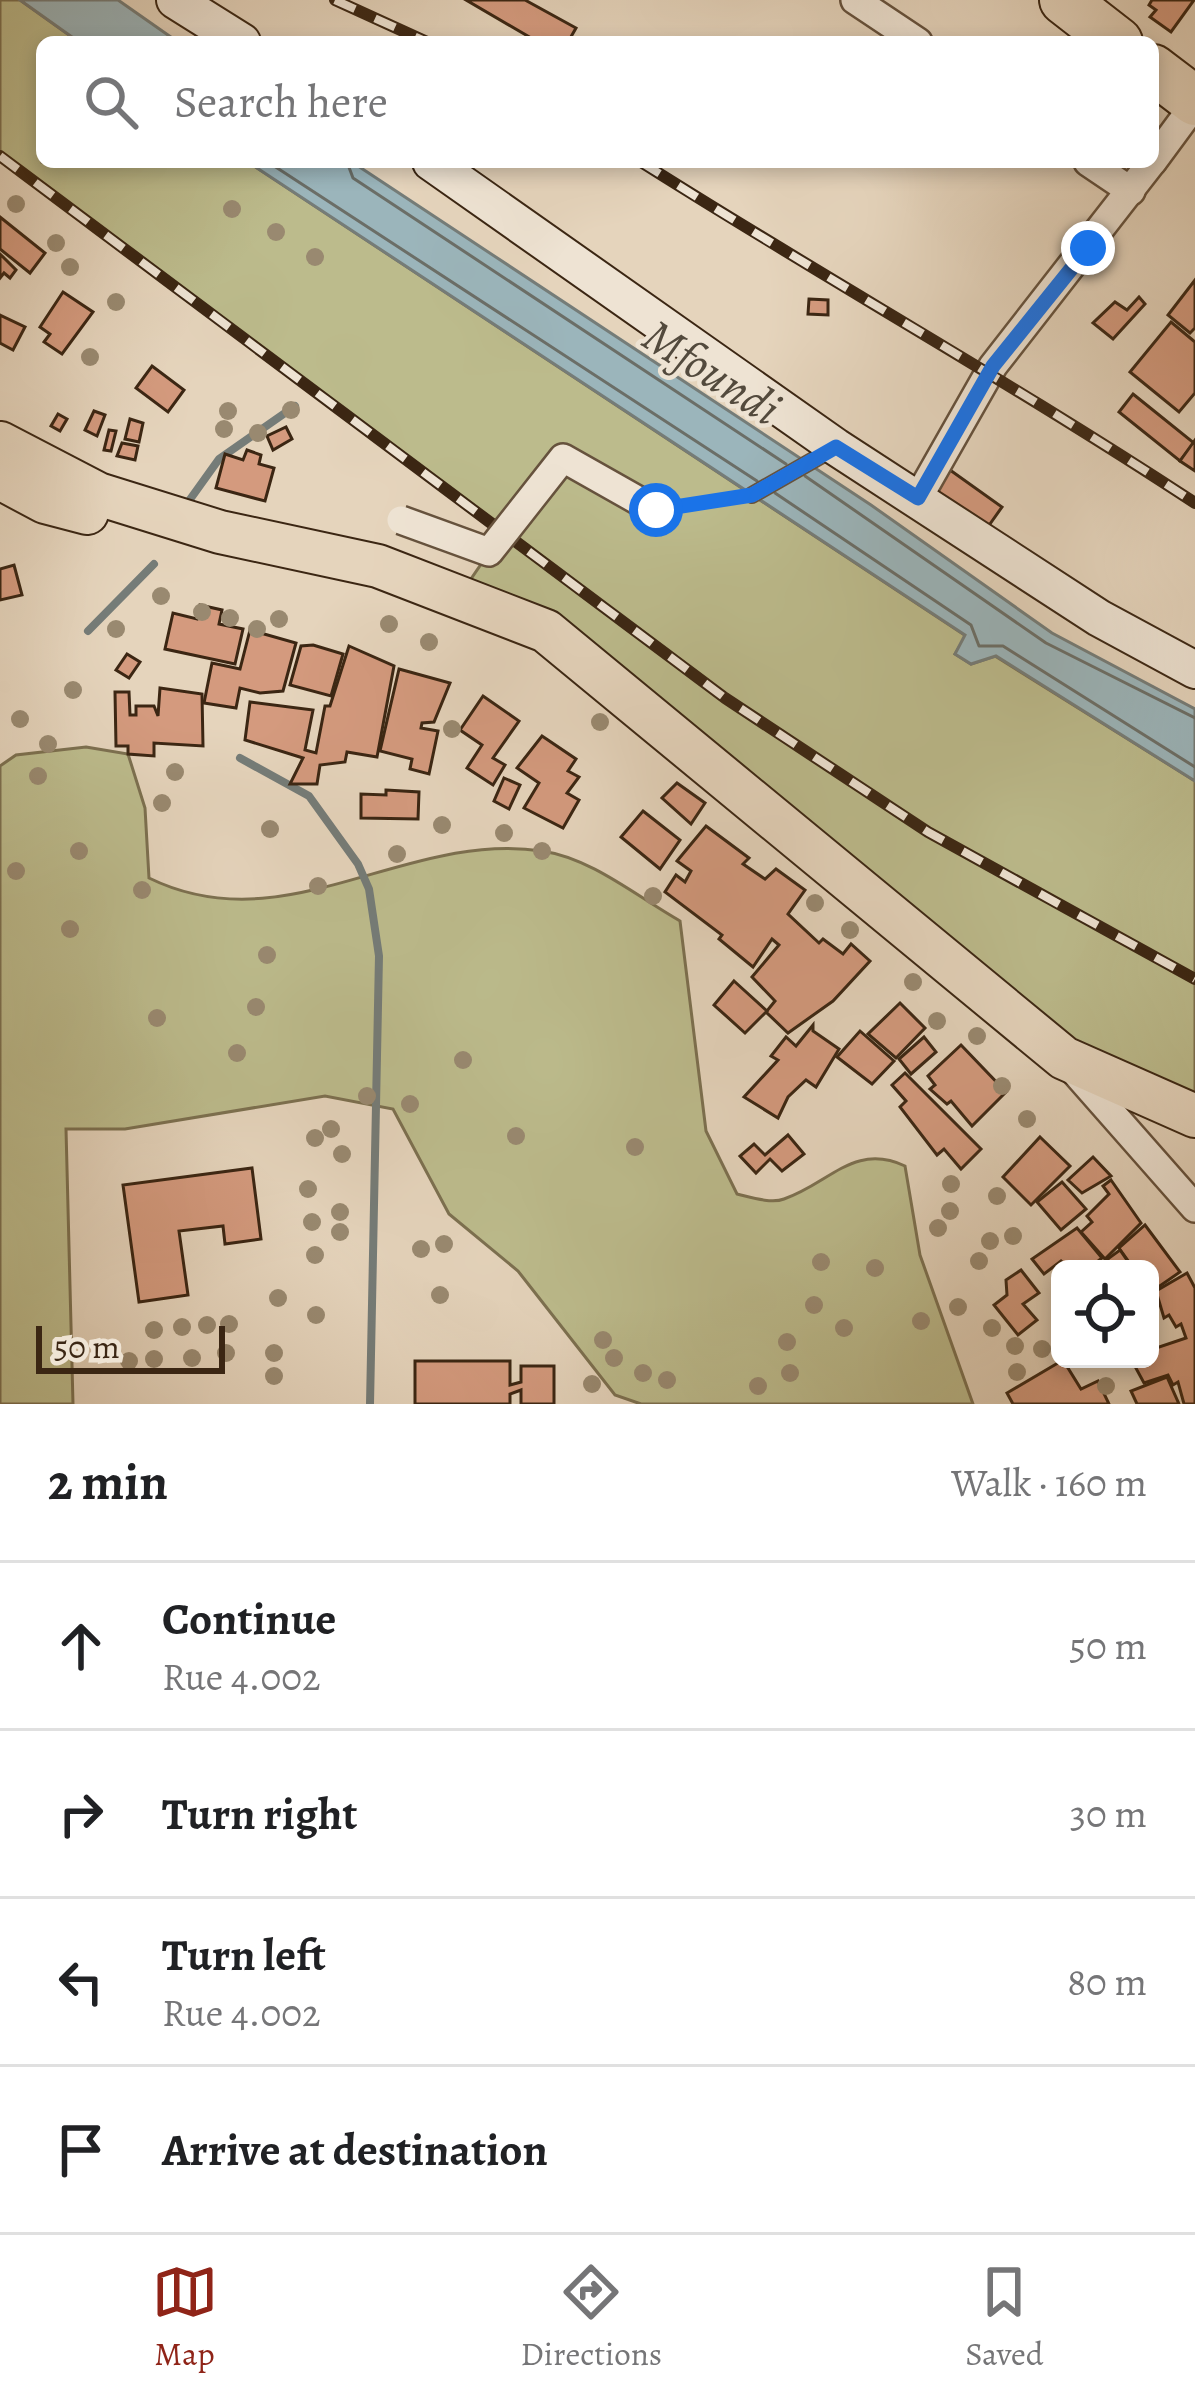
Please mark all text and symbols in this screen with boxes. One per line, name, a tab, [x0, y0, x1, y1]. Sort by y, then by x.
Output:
search box	[36, 36, 1159, 168]
icon: search	[78, 69, 144, 135]
text: Search here	[174, 71, 388, 133]
route end	[1061, 221, 1115, 275]
water label: Mfoundi	[630, 303, 794, 441]
route start	[629, 483, 683, 537]
map controls	[1051, 1260, 1159, 1368]
button: locate	[1051, 1260, 1159, 1368]
scale bar	[36, 1320, 225, 1373]
text: 50 m	[54, 1324, 120, 1369]
text: 2 min	[48, 1447, 168, 1517]
text: Walk · 160 m	[951, 1456, 1147, 1509]
text: Continue	[162, 1588, 336, 1650]
icon: ahead	[48, 1613, 114, 1679]
text: 50 m	[1069, 1619, 1147, 1672]
text: Rue 4.002	[162, 1650, 321, 1703]
icon: right	[48, 1781, 114, 1847]
text: Turn right	[162, 1783, 357, 1845]
text: 30 m	[1070, 1787, 1147, 1840]
text: Turn left	[162, 1924, 326, 1986]
icon: left	[48, 1949, 114, 2015]
text: 80 m	[1067, 1955, 1147, 2008]
text: Rue 4.002	[162, 1986, 321, 2039]
icon: arrive	[48, 2117, 114, 2183]
text: Arrive at destination	[162, 2119, 548, 2181]
tab: Map	[152, 2259, 218, 2376]
tab: Directions	[521, 2259, 662, 2376]
tab: Saved	[965, 2259, 1043, 2376]

